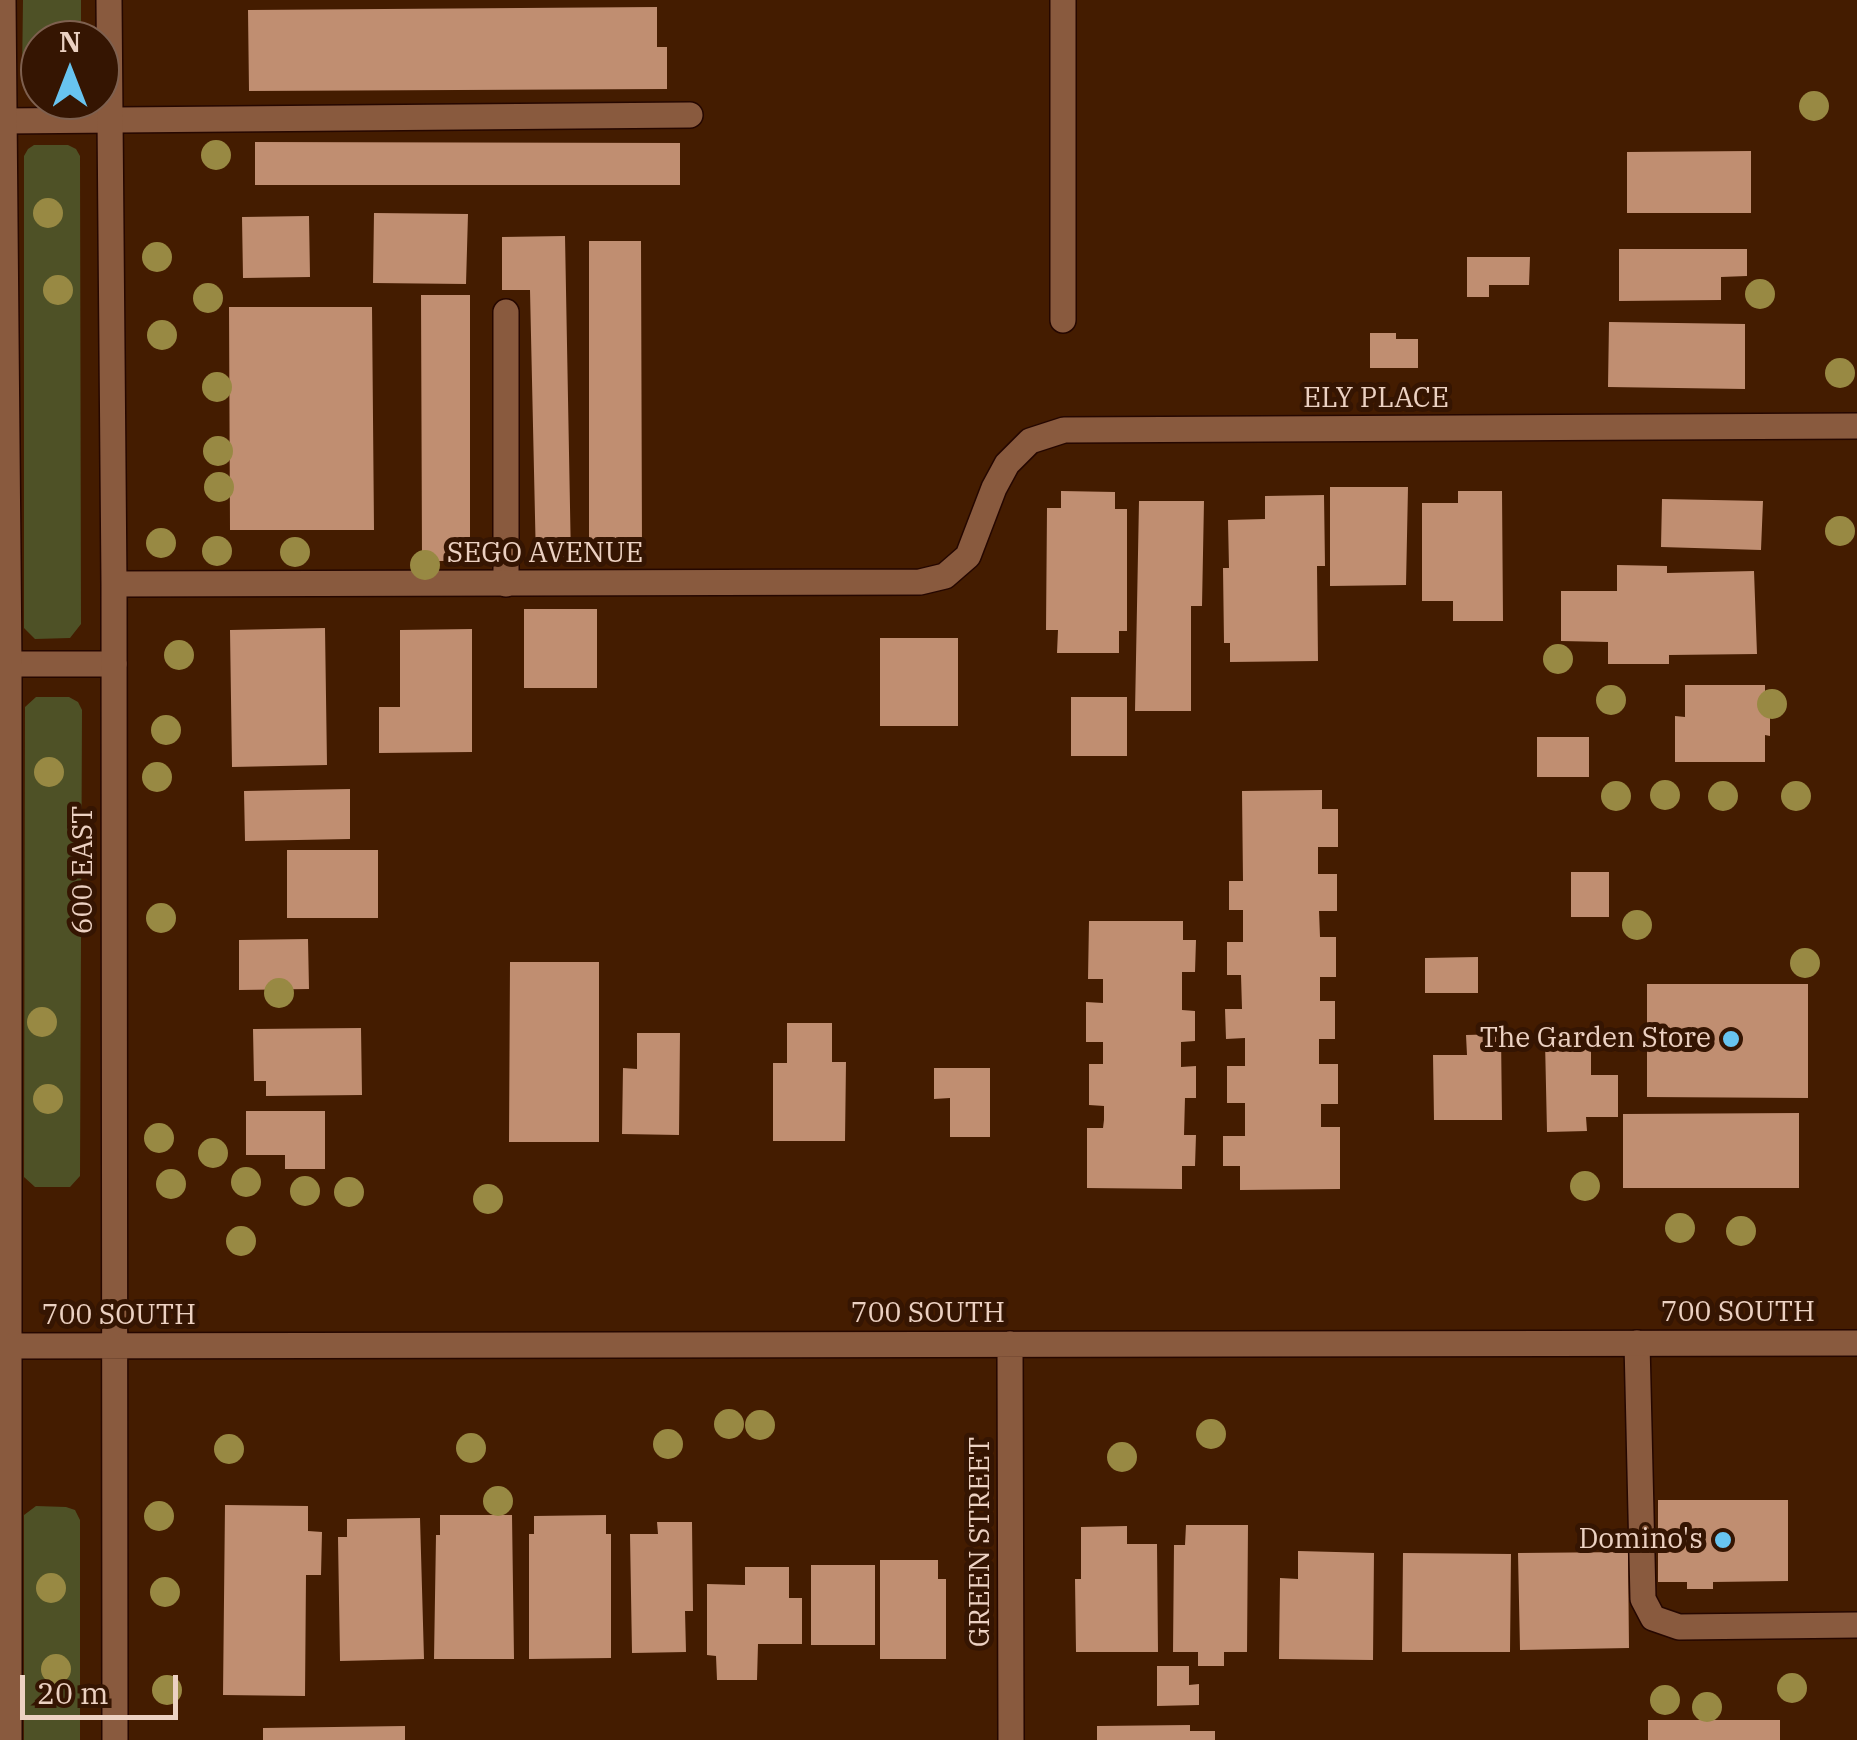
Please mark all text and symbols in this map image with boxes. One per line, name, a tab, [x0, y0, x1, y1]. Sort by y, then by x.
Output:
north arrow	[20, 20, 120, 120]
text: N	[59, 23, 81, 60]
street label: ELY PLACE	[1303, 382, 1449, 416]
street label: SEGO AVENUE	[447, 537, 643, 571]
street label: 600 EAST	[67, 806, 101, 934]
place label: The Garden Store	[1480, 1022, 1711, 1056]
marker: The Garden Store	[1720, 1028, 1742, 1050]
street label: 700 SOUTH	[1661, 1296, 1815, 1330]
street label: 700 SOUTH	[851, 1297, 1005, 1331]
street label: 700 SOUTH	[42, 1299, 196, 1333]
street label: GREEN STREET	[964, 1437, 998, 1647]
place label: Domino's	[1578, 1523, 1703, 1557]
marker: Domino's	[1712, 1529, 1734, 1551]
scale bar	[25, 1655, 182, 1717]
text: 20 m	[37, 1673, 109, 1712]

